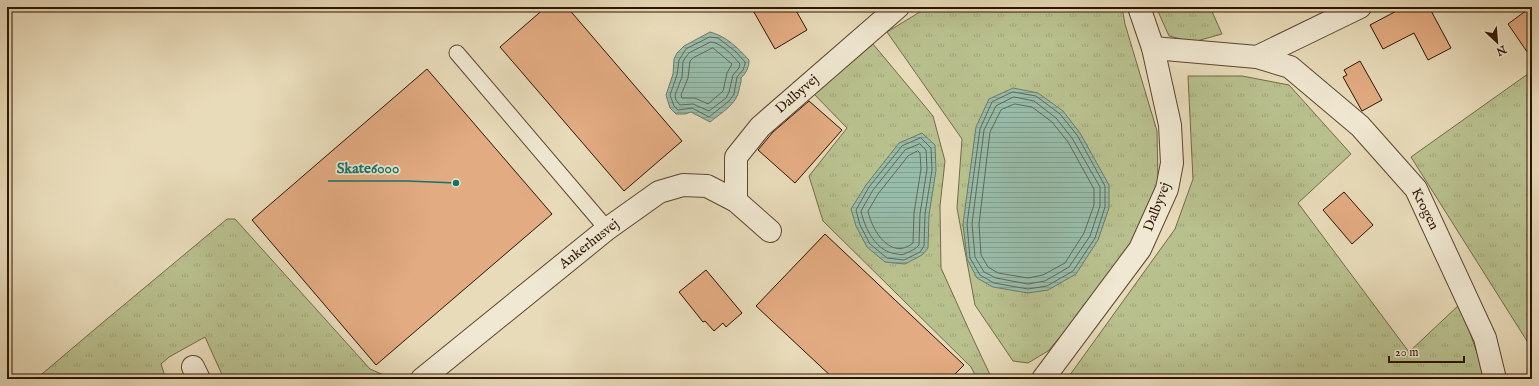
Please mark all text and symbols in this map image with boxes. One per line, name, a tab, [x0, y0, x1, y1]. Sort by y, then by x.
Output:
north arrow	[1477, 22, 1517, 62]
text: N	[1493, 41, 1509, 59]
street label: Dalbyvej	[772, 70, 822, 118]
callout: Skate6000	[328, 154, 407, 181]
text: Skate6000	[337, 159, 399, 178]
street label: Dalbyvej	[1139, 180, 1175, 234]
street label: Krogen	[1407, 185, 1443, 233]
street label: Ankerhusvej	[555, 215, 623, 274]
scale bar	[1389, 338, 1464, 364]
text: 20 m	[1395, 345, 1418, 360]

